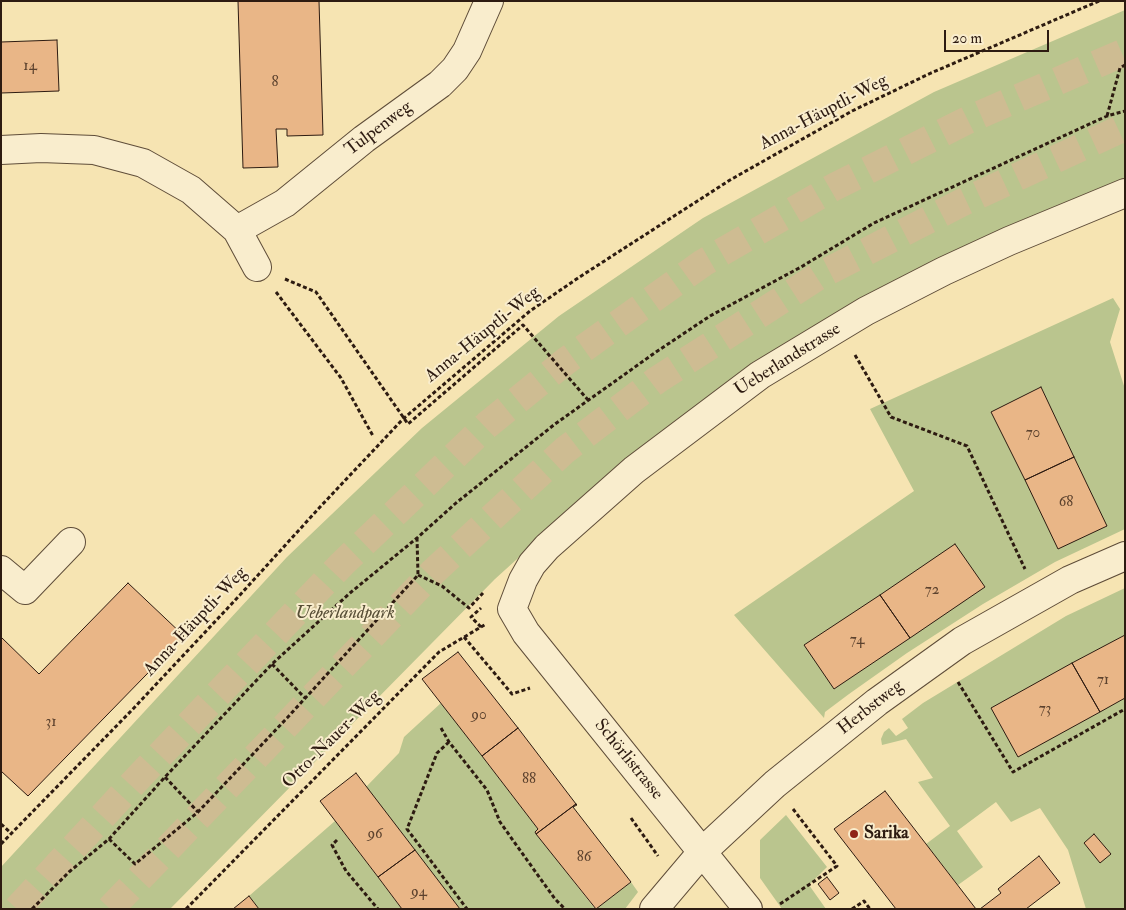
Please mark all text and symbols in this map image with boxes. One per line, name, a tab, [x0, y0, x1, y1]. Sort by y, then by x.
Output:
scale bar	[946, 20, 1051, 52]
text: 20 m	[952, 29, 982, 48]
house number: 14	[23, 58, 37, 76]
street label: Anna-Häuptli-Weg	[756, 70, 892, 156]
house number: 8	[271, 74, 279, 92]
street label: Tulpenweg	[341, 97, 417, 161]
street label: Anna-Häuptli-Weg	[421, 282, 545, 388]
street label: Ueberlandstrasse	[731, 319, 845, 401]
house number: 70	[1026, 425, 1040, 443]
house number: 68	[1059, 494, 1073, 512]
street label: Anna-Häuptli-Weg	[140, 563, 252, 681]
house number: 72	[925, 582, 939, 600]
park label: Ueberlandpark	[295, 603, 395, 625]
house number: 74	[850, 632, 864, 650]
house number: 71	[1097, 672, 1109, 690]
street label: Herbstweg	[834, 676, 908, 740]
street label: Otto-Nauer-Weg	[278, 686, 386, 794]
house number: 73	[1039, 701, 1051, 719]
house number: 90	[471, 707, 487, 725]
house number: 31	[45, 714, 57, 732]
street label: Schörlistrasse	[589, 715, 667, 805]
house number: 88	[522, 771, 536, 789]
place label: Sarika	[864, 823, 909, 845]
house number: 96	[367, 826, 383, 844]
marker: Sarika	[848, 828, 860, 840]
house number: 86	[577, 849, 591, 867]
house number: 94	[411, 884, 427, 902]

